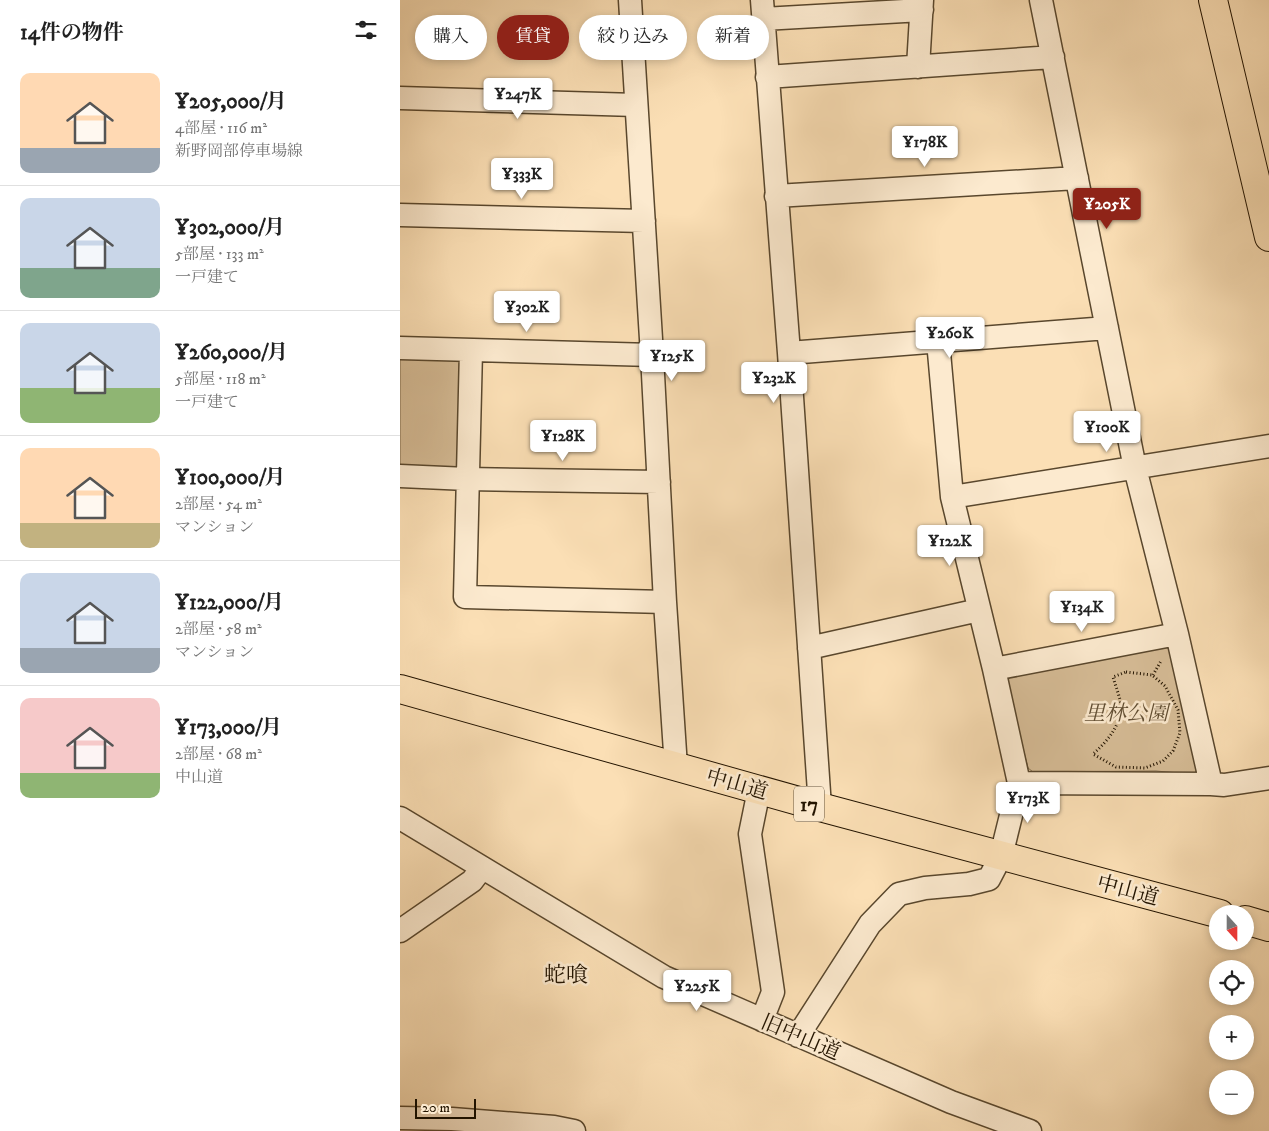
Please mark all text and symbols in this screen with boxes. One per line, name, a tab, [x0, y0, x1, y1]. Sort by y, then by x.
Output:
chip: 購入	[415, 15, 487, 60]
chip: 賃貸	[497, 15, 569, 60]
chip: 絞り込み	[579, 15, 687, 60]
chip: 新着	[697, 15, 769, 60]
icon: filters	[352, 16, 380, 44]
text: 14件の物件	[20, 20, 124, 46]
pin: ¥247K	[483, 78, 553, 120]
text: ¥247K	[495, 84, 541, 104]
text: ¥205,000/月	[175, 89, 287, 115]
icon: home	[60, 93, 120, 153]
text: 4部屋 · 116 m²	[175, 118, 267, 138]
pin: ¥178K	[890, 126, 960, 168]
text: ¥178K	[903, 132, 947, 152]
text: 新野岡部停車場線	[175, 141, 303, 161]
pin: ¥333K	[487, 158, 557, 200]
text: ¥333K	[502, 164, 542, 184]
pin: ¥205K	[1072, 188, 1142, 230]
text: ¥205K	[1084, 194, 1130, 214]
text: ¥302,000/月	[175, 215, 285, 241]
icon: home	[60, 218, 120, 278]
text: 5部屋 · 133 m²	[175, 244, 264, 264]
text: 一戸建て	[175, 267, 239, 287]
pin: ¥302K	[492, 290, 562, 333]
text: ¥302K	[505, 297, 549, 317]
pin: ¥260K	[915, 316, 985, 359]
text: ¥260K	[927, 323, 973, 343]
text: ¥260,000/月	[175, 340, 288, 366]
pin: ¥125K	[637, 340, 707, 382]
icon: home	[60, 343, 120, 403]
text: ¥125K	[650, 346, 694, 366]
pin: ¥232K	[739, 362, 809, 404]
text: ¥232K	[752, 368, 796, 388]
text: 5部屋 · 118 m²	[175, 369, 266, 389]
text: 一戸建て	[175, 392, 239, 412]
pin: ¥100K	[1072, 410, 1142, 453]
text: ¥100K	[1084, 417, 1130, 437]
pin: ¥128K	[528, 420, 598, 462]
text: ¥128K	[541, 426, 585, 446]
text: ¥100,000/月	[175, 465, 286, 491]
icon: home	[60, 468, 120, 528]
text: 2部屋 · 54 m²	[175, 494, 262, 514]
text: マンション	[175, 517, 254, 537]
pin: ¥122K	[915, 524, 985, 567]
text: ¥122K	[928, 531, 972, 551]
text: ¥122,000/月	[175, 590, 284, 616]
pin: ¥134K	[1047, 590, 1117, 633]
icon: home	[60, 593, 120, 653]
text: ¥134K	[1060, 597, 1104, 617]
text: 2部屋 · 58 m²	[175, 619, 262, 639]
text: マンション	[175, 642, 254, 662]
park label: 里林公園	[1084, 701, 1171, 727]
text: ¥173,000/月	[175, 715, 282, 741]
icon: home	[60, 718, 120, 778]
text: 2部屋 · 68 m²	[175, 744, 262, 764]
street label: 中山道	[703, 764, 771, 806]
text: 中山道	[175, 767, 223, 787]
pin: ¥173K	[993, 782, 1063, 824]
road number: 17	[794, 786, 824, 822]
text: ¥173K	[1007, 788, 1049, 808]
street label: 中山道	[1094, 870, 1162, 912]
north arrow	[1209, 905, 1254, 950]
map controls	[1209, 905, 1254, 1115]
button: locate	[1209, 960, 1254, 1005]
district label: 蛇喰	[544, 962, 588, 989]
pin: ¥225K	[662, 970, 732, 1012]
text: ¥225K	[674, 976, 720, 996]
street label: 旧中山道	[757, 1010, 844, 1066]
button: +	[1209, 1015, 1254, 1060]
button: −	[1209, 1070, 1254, 1115]
scale bar	[415, 1096, 476, 1119]
text: 20 m	[422, 1099, 450, 1117]

